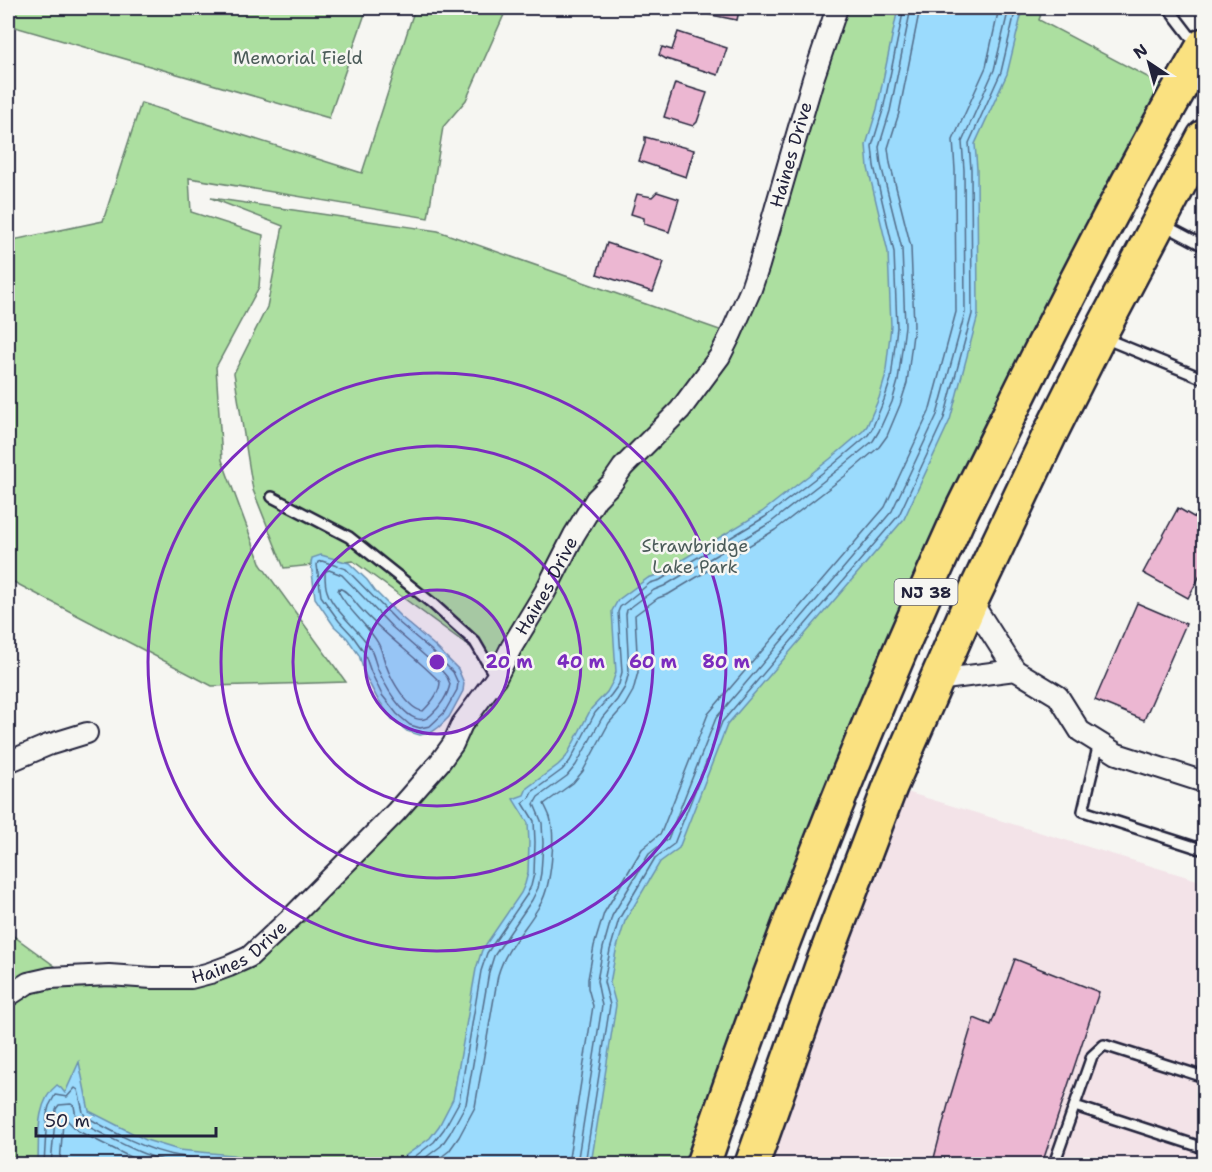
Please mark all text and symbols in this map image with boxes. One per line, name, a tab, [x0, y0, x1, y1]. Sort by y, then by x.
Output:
north arrow	[1119, 33, 1179, 93]
text: N	[1129, 39, 1152, 63]
park label: Memorial Field	[233, 46, 363, 70]
street label: Haines Drive	[764, 99, 818, 210]
street label: Haines Drive	[510, 533, 583, 640]
park label: Strawbridge Lake Park	[642, 534, 748, 579]
road number: NJ 38	[894, 579, 958, 605]
text: 20 m	[485, 650, 533, 674]
text: 40 m	[557, 650, 605, 674]
text: 60 m	[629, 650, 677, 674]
text: 80 m	[702, 650, 750, 674]
centre of rings	[427, 652, 447, 672]
street label: Haines Drive	[189, 915, 292, 989]
scale bar	[36, 1100, 216, 1138]
text: 50 m	[45, 1109, 90, 1133]

